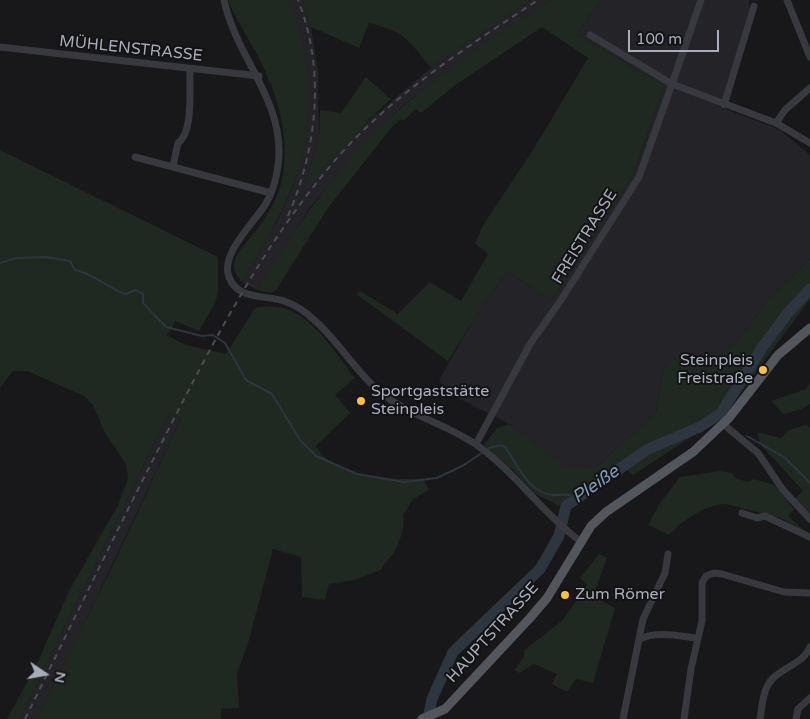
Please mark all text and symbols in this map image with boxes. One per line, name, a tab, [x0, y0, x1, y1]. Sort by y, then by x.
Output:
scale bar	[630, 20, 721, 52]
text: 100 m	[636, 30, 682, 48]
street label: MÜHLENSTRASSE	[58, 32, 204, 66]
street label: FREISTRASSE	[548, 186, 622, 288]
place label: Steinpleis Freistraße	[677, 351, 753, 389]
marker: Steinpleis Freistraße	[757, 364, 769, 376]
place label: Sportgaststätte Steinpleis	[371, 382, 489, 420]
marker: Sportgaststätte Steinpleis	[355, 395, 367, 407]
water label: Pleiße	[568, 461, 624, 509]
street label: HAUPTSTRASSE	[443, 579, 543, 687]
place label: Zum Römer	[575, 585, 665, 605]
marker: Zum Römer	[559, 589, 571, 601]
north arrow	[20, 649, 70, 699]
text: N	[51, 670, 70, 684]

